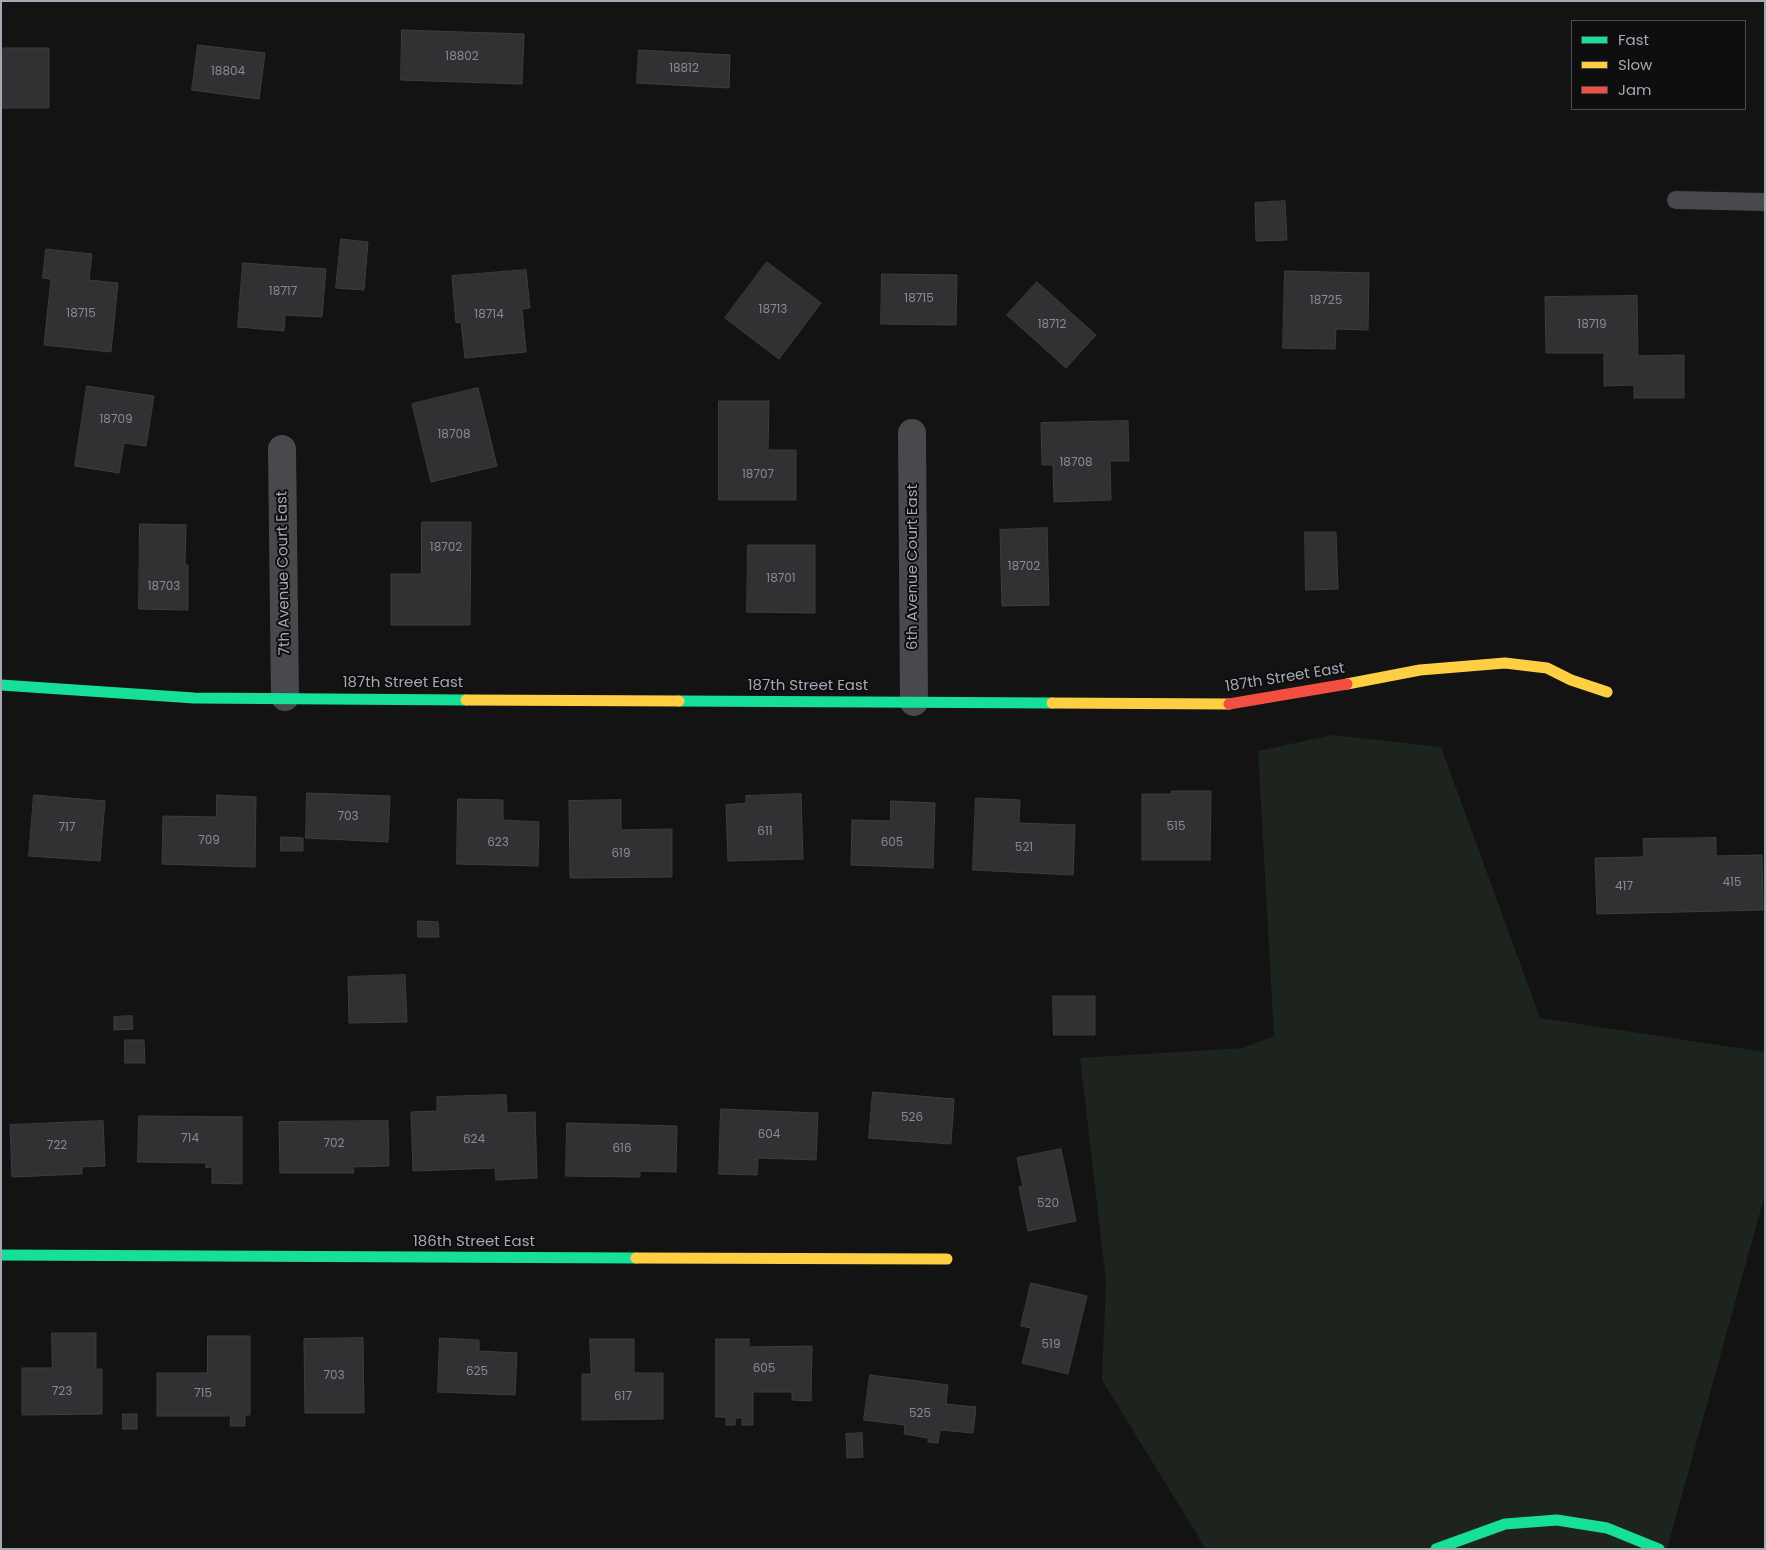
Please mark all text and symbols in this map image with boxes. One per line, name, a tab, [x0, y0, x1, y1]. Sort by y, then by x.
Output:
legend	[1571, 20, 1746, 110]
text: Fast	[1618, 29, 1649, 50]
house number: 18802	[445, 50, 479, 64]
text: Slow	[1618, 54, 1652, 75]
house number: 18812	[669, 62, 699, 76]
house number: 18804	[211, 65, 245, 79]
text: Jam	[1618, 79, 1652, 100]
house number: 18717	[269, 285, 297, 299]
house number: 18715	[904, 292, 934, 306]
house number: 18725	[1310, 294, 1342, 308]
house number: 18713	[759, 303, 787, 317]
house number: 18715	[66, 307, 96, 321]
house number: 18714	[474, 308, 504, 322]
house number: 18712	[1038, 318, 1066, 332]
house number: 18719	[1577, 318, 1607, 332]
house number: 18709	[99, 413, 133, 427]
house number: 18708	[437, 428, 471, 442]
house number: 18708	[1059, 456, 1093, 470]
house number: 18707	[742, 468, 774, 482]
street label: 6th Avenue Court East	[904, 484, 922, 650]
street label: 7th Avenue Court East	[274, 491, 294, 655]
house number: 18702	[430, 541, 462, 555]
house number: 18702	[1008, 560, 1040, 574]
house number: 18701	[766, 572, 796, 586]
house number: 18703	[148, 580, 180, 594]
street label: 187th Street East	[1224, 660, 1346, 696]
street label: 187th Street East	[343, 674, 463, 692]
street label: 187th Street East	[748, 677, 868, 695]
house number: 703	[337, 810, 359, 824]
house number: 515	[1167, 820, 1185, 834]
house number: 717	[59, 821, 75, 835]
house number: 611	[757, 825, 773, 839]
house number: 709	[198, 834, 220, 848]
house number: 623	[487, 836, 509, 850]
house number: 605	[881, 836, 903, 850]
house number: 521	[1015, 841, 1033, 855]
house number: 619	[611, 847, 631, 861]
house number: 415	[1723, 876, 1741, 890]
house number: 417	[1615, 880, 1633, 894]
house number: 526	[901, 1111, 923, 1125]
house number: 604	[758, 1128, 780, 1142]
house number: 714	[181, 1132, 199, 1146]
house number: 624	[463, 1133, 485, 1147]
house number: 702	[324, 1137, 344, 1151]
house number: 722	[47, 1139, 67, 1153]
house number: 616	[612, 1142, 632, 1156]
house number: 520	[1037, 1197, 1059, 1211]
street label: 186th Street East	[413, 1233, 535, 1251]
house number: 519	[1042, 1338, 1060, 1352]
house number: 605	[753, 1362, 775, 1376]
house number: 625	[466, 1365, 488, 1379]
house number: 703	[323, 1369, 345, 1383]
house number: 723	[52, 1385, 72, 1399]
house number: 715	[194, 1387, 212, 1401]
house number: 617	[614, 1390, 632, 1404]
house number: 525	[909, 1407, 931, 1421]

